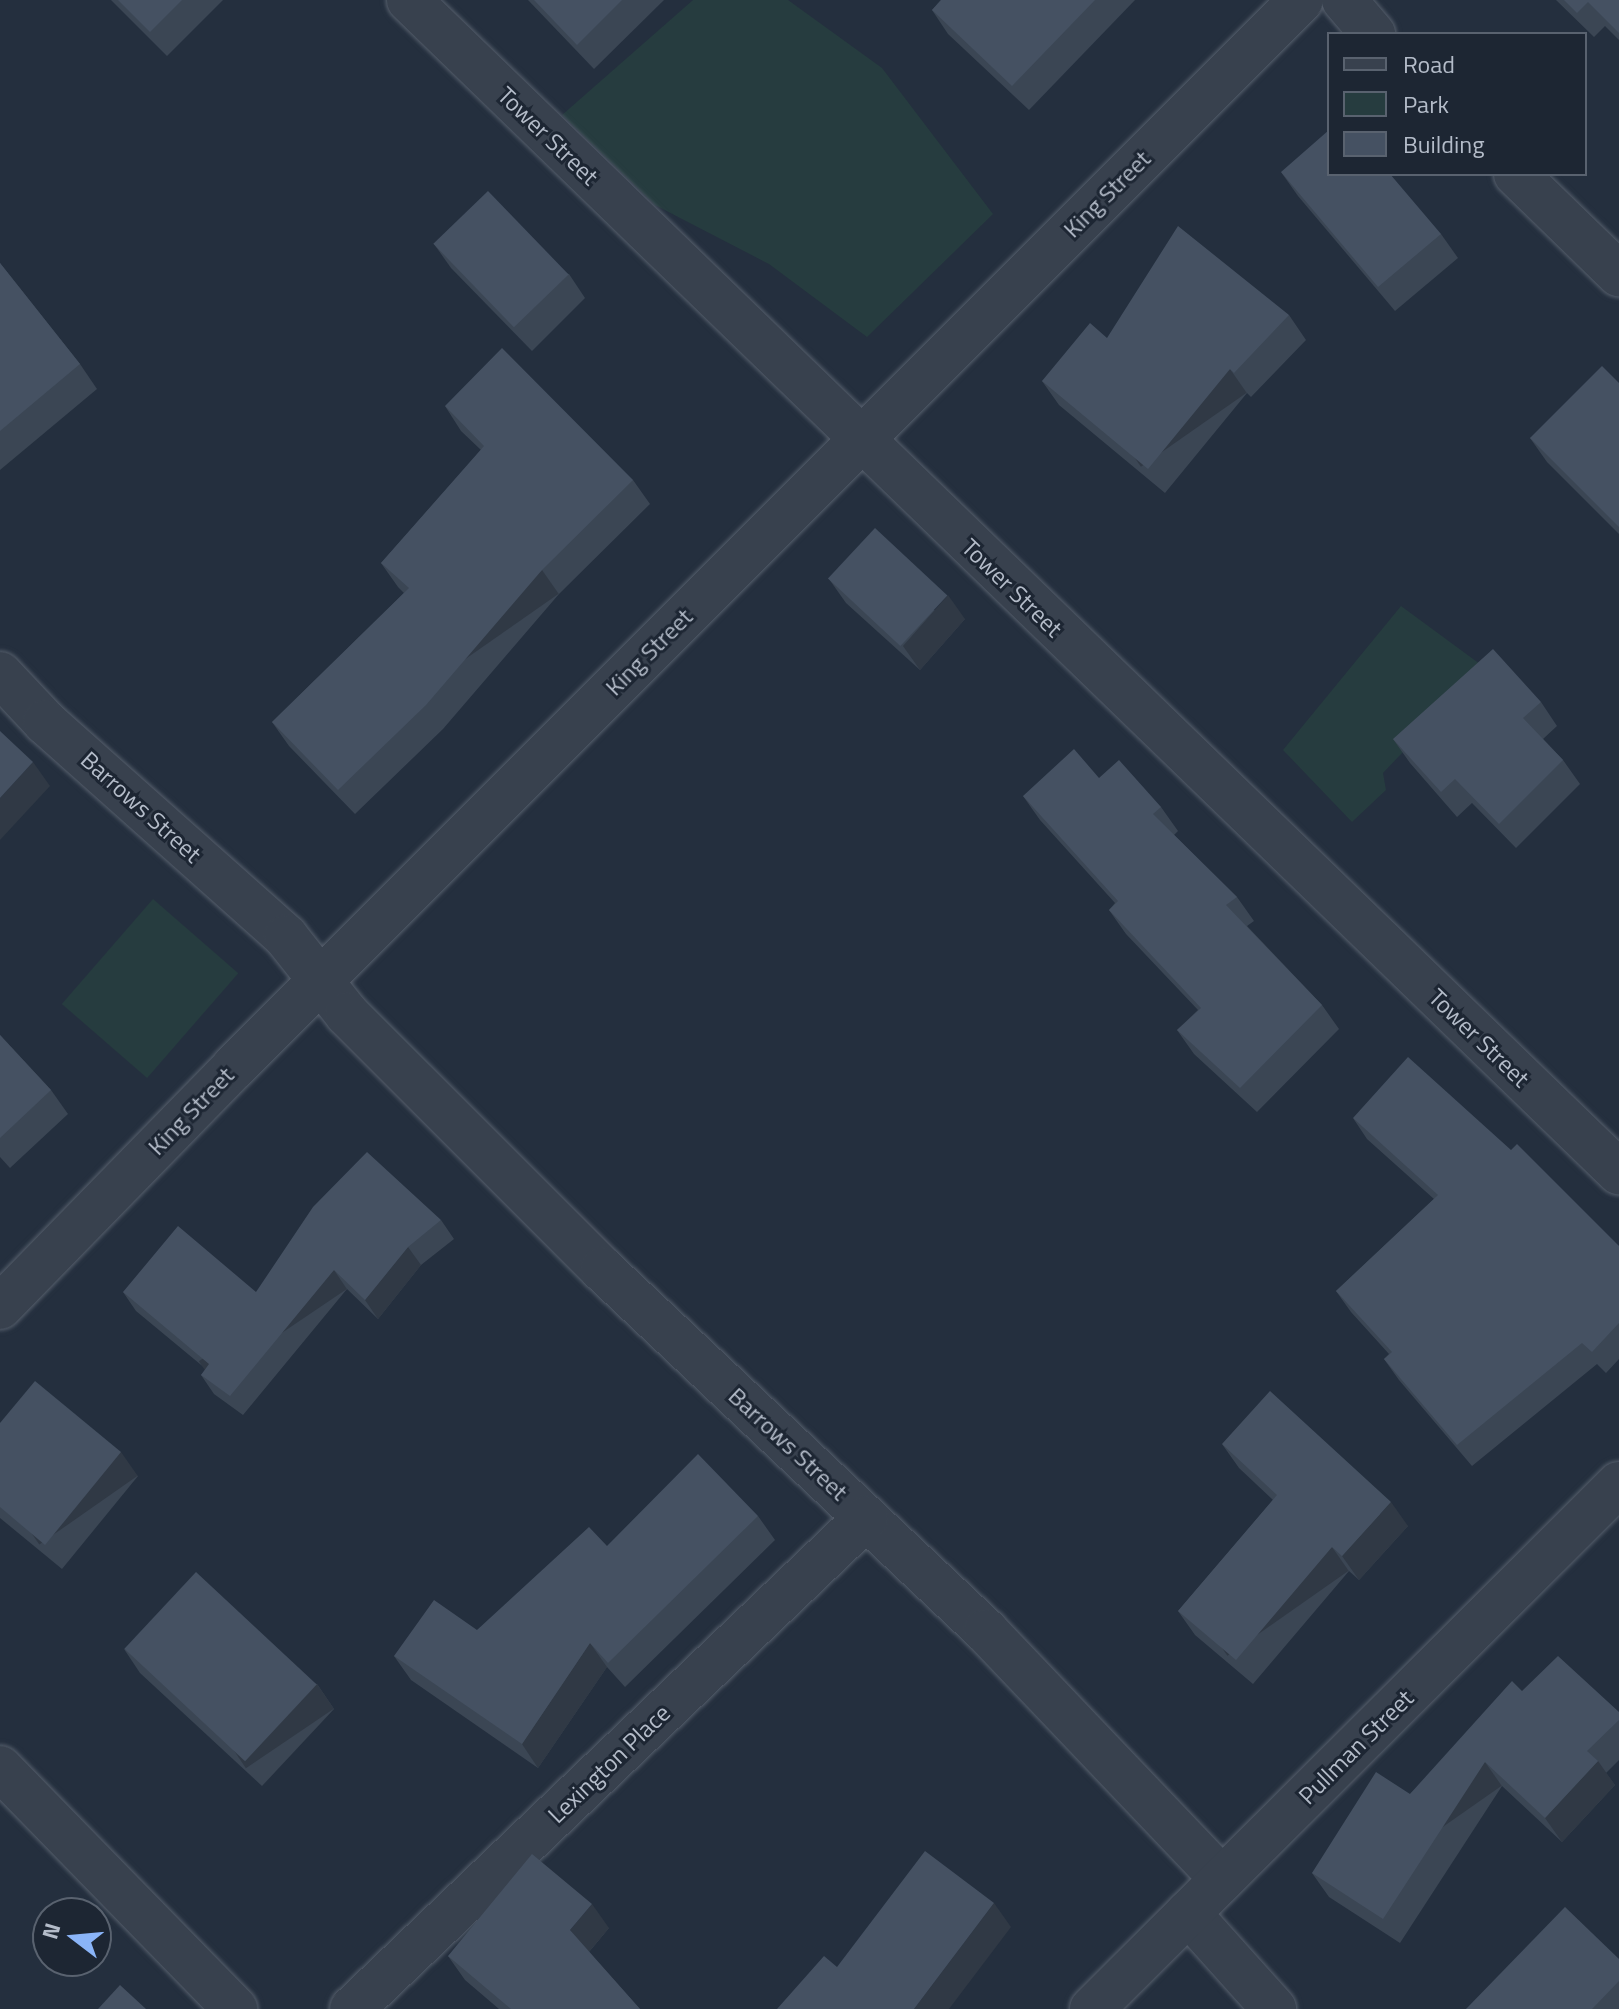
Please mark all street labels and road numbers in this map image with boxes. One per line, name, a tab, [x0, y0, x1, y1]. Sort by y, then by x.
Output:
street label: Tower Street	[492, 81, 604, 191]
street label: King Street	[1057, 144, 1157, 244]
street label: Tower Street	[956, 533, 1068, 643]
street label: King Street	[599, 602, 699, 702]
street label: Barrows Street	[75, 745, 207, 869]
street label: Tower Street	[1423, 983, 1535, 1093]
street label: King Street	[142, 1061, 240, 1161]
street label: Barrows Street	[723, 1382, 853, 1506]
street label: Pullman Street	[1293, 1684, 1419, 1810]
street label: Lexington Place	[542, 1699, 676, 1829]

